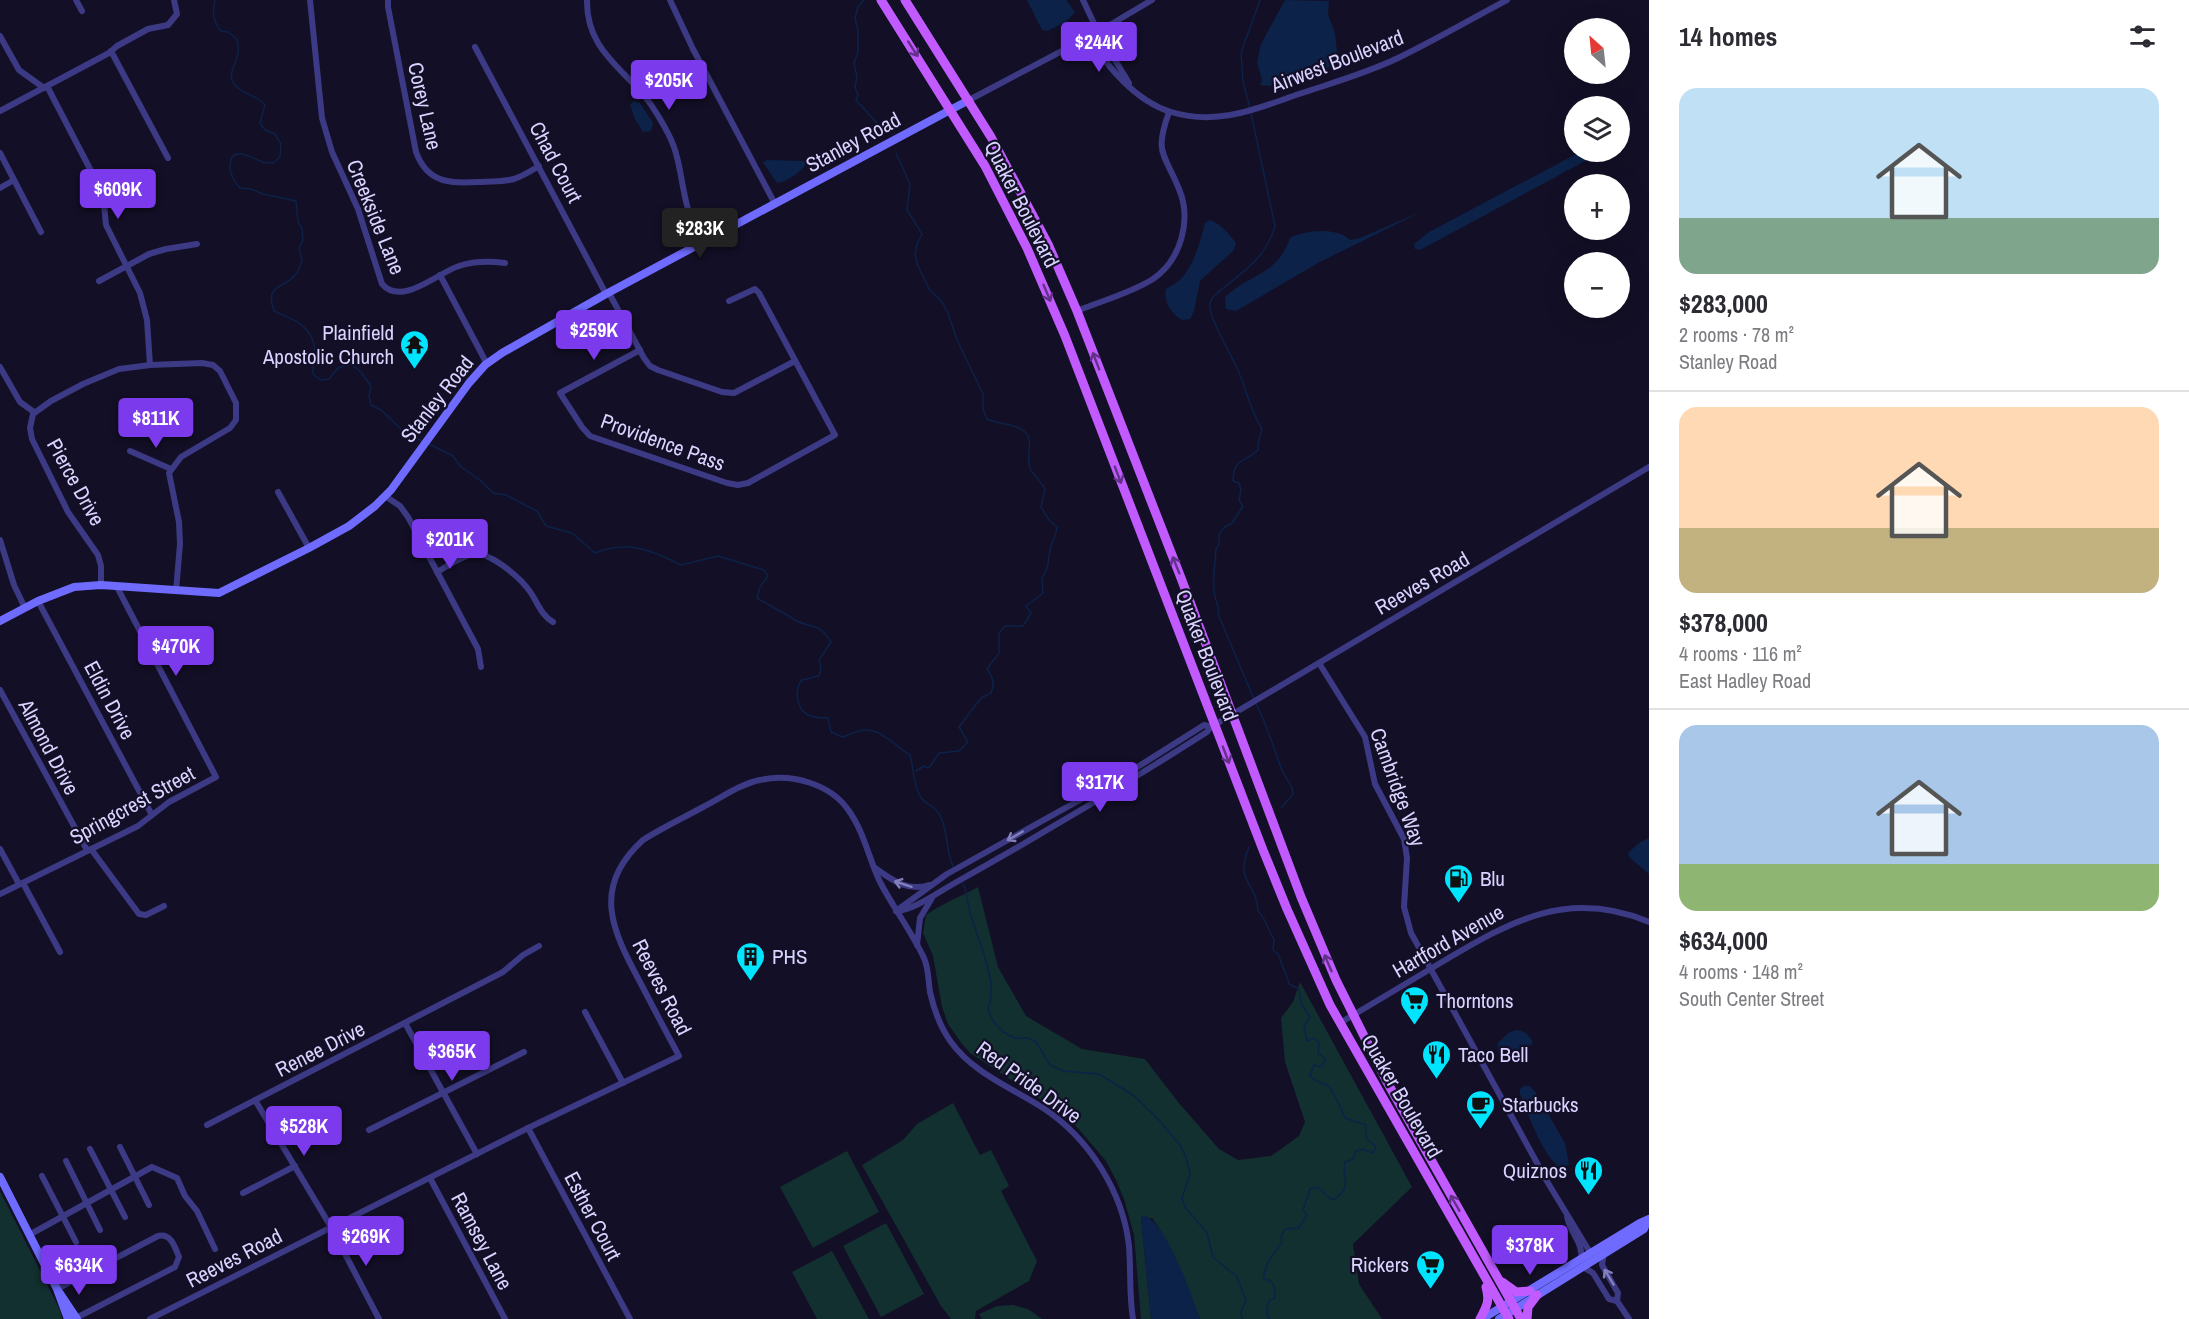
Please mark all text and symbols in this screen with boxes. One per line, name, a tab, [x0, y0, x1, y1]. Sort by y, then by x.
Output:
north arrow	[1564, 18, 1630, 84]
map controls	[1564, 18, 1630, 318]
text: 14 homes	[1679, 19, 1777, 54]
icon: filters	[2126, 20, 2159, 53]
pin: $244K	[1057, 22, 1141, 73]
street label: Airwest Boulevard	[1266, 22, 1407, 100]
text: $244K	[1075, 28, 1123, 55]
one-way arrow	[908, 40, 920, 57]
street label: Corey Lane	[401, 59, 449, 153]
pin: $205K	[627, 60, 711, 111]
text: $205K	[645, 66, 693, 93]
button: layers	[1564, 96, 1630, 162]
street label: Stanley Road	[801, 105, 905, 179]
street label: Chad Court	[523, 116, 590, 208]
icon: home	[1865, 127, 1973, 235]
street label: Quaker Boulevard	[978, 136, 1066, 272]
street label: Creekside Lane	[340, 155, 412, 279]
pin: $609K	[76, 169, 160, 220]
button: +	[1564, 174, 1630, 240]
text: $609K	[94, 175, 142, 202]
pin: $283K	[658, 208, 742, 259]
text: $283K	[676, 214, 724, 241]
button: −	[1564, 252, 1630, 318]
one-way arrow	[1042, 284, 1053, 302]
text: $283,000	[1679, 286, 1768, 321]
pin: $259K	[552, 310, 636, 361]
text: $259K	[570, 316, 618, 343]
place label: Plainfield Apostolic Church	[262, 318, 394, 371]
text: 2 rooms · 78 m²	[1679, 321, 1794, 348]
temple icon: Plainfield Apostolic Church	[399, 328, 431, 370]
text: Stanley Road	[1679, 348, 1777, 375]
street label: Stanley Road	[394, 349, 480, 449]
one-way arrow	[1090, 352, 1101, 371]
pin: $811K	[114, 398, 198, 449]
text: $811K	[132, 404, 180, 431]
street label: Providence Pass	[597, 406, 729, 478]
street label: Pierce Drive	[40, 433, 112, 531]
icon: home	[1865, 446, 1973, 554]
one-way arrow	[1114, 465, 1125, 484]
pin: $201K	[408, 519, 492, 570]
text: $201K	[426, 525, 474, 552]
street label: Reeves Road	[1370, 544, 1474, 622]
one-way arrow	[1170, 556, 1181, 575]
street label: Quaker Boulevard	[1169, 585, 1245, 725]
text: $378,000	[1679, 605, 1768, 640]
pin: $470K	[134, 626, 218, 677]
text: $470K	[152, 632, 200, 659]
text: 4 rooms · 116 m²	[1679, 640, 1802, 667]
street label: Eldin Drive	[77, 656, 143, 744]
text: East Hadley Road	[1679, 667, 1811, 694]
street label: Almond Drive	[11, 693, 86, 800]
street label: Cambridge Way	[1363, 724, 1433, 850]
one-way arrow	[1221, 745, 1232, 764]
street label: Springcrest Street	[64, 759, 200, 851]
pin: $317K	[1058, 762, 1142, 813]
icon: home	[1865, 764, 1973, 872]
text: $317K	[1076, 768, 1124, 795]
one-way arrow	[1007, 831, 1024, 843]
fuel station icon: Blu	[1443, 862, 1475, 904]
place label: Blu	[1480, 864, 1505, 893]
one-way arrow	[894, 878, 913, 889]
street label: Hartford Avenue	[1387, 897, 1509, 985]
text: $634,000	[1679, 923, 1768, 958]
street label: Reeves Road	[625, 934, 699, 1040]
building icon: PHS	[735, 940, 767, 982]
place label: PHS	[772, 942, 807, 971]
one-way arrow	[1322, 954, 1333, 972]
text: 4 rooms · 148 m²	[1679, 958, 1803, 985]
supermarket icon: Thorntons	[1399, 984, 1431, 1026]
text: South Center Street	[1679, 985, 1824, 1012]
place label: Thorntons	[1436, 986, 1514, 1015]
street label: Renee Drive	[270, 1014, 370, 1084]
street label: Quaker Boulevard	[1355, 1029, 1449, 1163]
pin: $365K	[410, 1031, 494, 1082]
street label: Red Pride Drive	[971, 1034, 1087, 1130]
text: $365K	[428, 1037, 476, 1064]
restaurant icon: Taco Bell	[1421, 1038, 1453, 1080]
place label: Taco Bell	[1458, 1040, 1528, 1069]
cafe icon: Starbucks	[1465, 1088, 1497, 1130]
place label: Starbucks	[1502, 1090, 1579, 1119]
pin: $528K	[262, 1106, 346, 1157]
text: $528K	[280, 1112, 328, 1139]
restaurant icon: Quiznos	[1572, 1154, 1604, 1196]
place label: Quiznos	[1503, 1156, 1567, 1185]
street label: Esther Court	[558, 1167, 629, 1266]
street label: Ramsey Lane	[444, 1187, 520, 1295]
one-way arrow	[1449, 1195, 1461, 1212]
pin: $269K	[324, 1216, 408, 1267]
street label: Reeves Road	[181, 1221, 287, 1295]
text: $269K	[342, 1222, 390, 1249]
pin: $378K	[1488, 1225, 1572, 1276]
text: $378K	[1506, 1231, 1554, 1258]
pin: $634K	[37, 1245, 121, 1296]
supermarket icon: Rickers	[1414, 1248, 1446, 1290]
place label: Rickers	[1351, 1250, 1409, 1279]
text: $634K	[55, 1251, 103, 1278]
one-way arrow	[1603, 1269, 1615, 1286]

